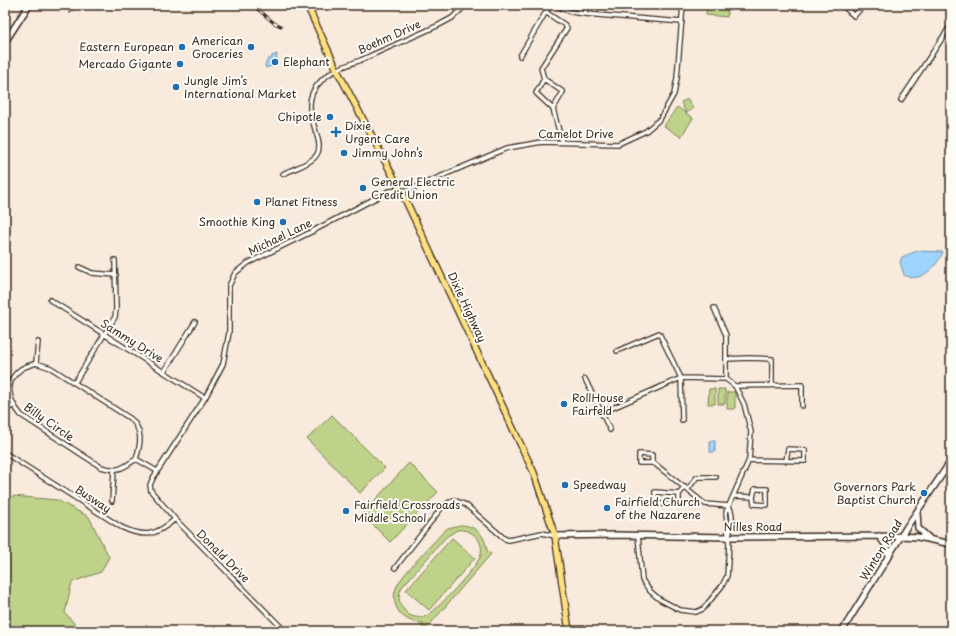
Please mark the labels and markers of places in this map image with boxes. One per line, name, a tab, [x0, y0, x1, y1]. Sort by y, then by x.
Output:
place label: American Groceries	[192, 32, 243, 62]
place label: Eastern European	[80, 38, 174, 55]
marker: Eastern European	[177, 42, 187, 52]
marker: American Groceries	[246, 42, 256, 52]
place label: Elephant	[283, 53, 330, 70]
place label: Mercado Gigante	[78, 55, 172, 72]
marker: Elephant	[270, 57, 280, 67]
marker: Mercado Gigante	[175, 59, 185, 69]
place label: Jungle Jim’s International Market	[184, 72, 297, 102]
marker: Jungle Jim’s International Market	[171, 82, 181, 92]
place label: Chipotle	[277, 108, 322, 125]
marker: Chipotle	[325, 112, 335, 122]
place label: Dixie Urgent Care	[345, 117, 410, 147]
marker: Dixie Urgent Care	[330, 126, 342, 138]
place label: Jimmy John’s	[352, 144, 423, 161]
marker: Jimmy John’s	[339, 148, 349, 158]
place label: General Electric Credit Union	[371, 173, 455, 203]
marker: General Electric Credit Union	[358, 183, 368, 193]
place label: Planet Fitness	[265, 193, 338, 210]
marker: Planet Fitness	[252, 197, 262, 207]
place label: Smoothie King	[199, 213, 275, 230]
marker: Smoothie King	[278, 217, 288, 227]
place label: RollHouse Fairfeld	[572, 389, 624, 419]
marker: RollHouse Fairfeld	[559, 399, 569, 409]
place label: Speedway	[573, 476, 626, 493]
place label: Governors Park Baptist Church	[833, 478, 916, 508]
marker: Speedway	[560, 480, 570, 490]
marker: Governors Park Baptist Church	[919, 488, 929, 498]
place label: Fairfield Church of the Nazarene	[615, 493, 701, 523]
place label: Fairfield Crossroads Middle School	[354, 496, 460, 526]
marker: Fairfield Church of the Nazarene	[602, 503, 612, 513]
marker: Fairfield Crossroads Middle School	[341, 506, 351, 516]

